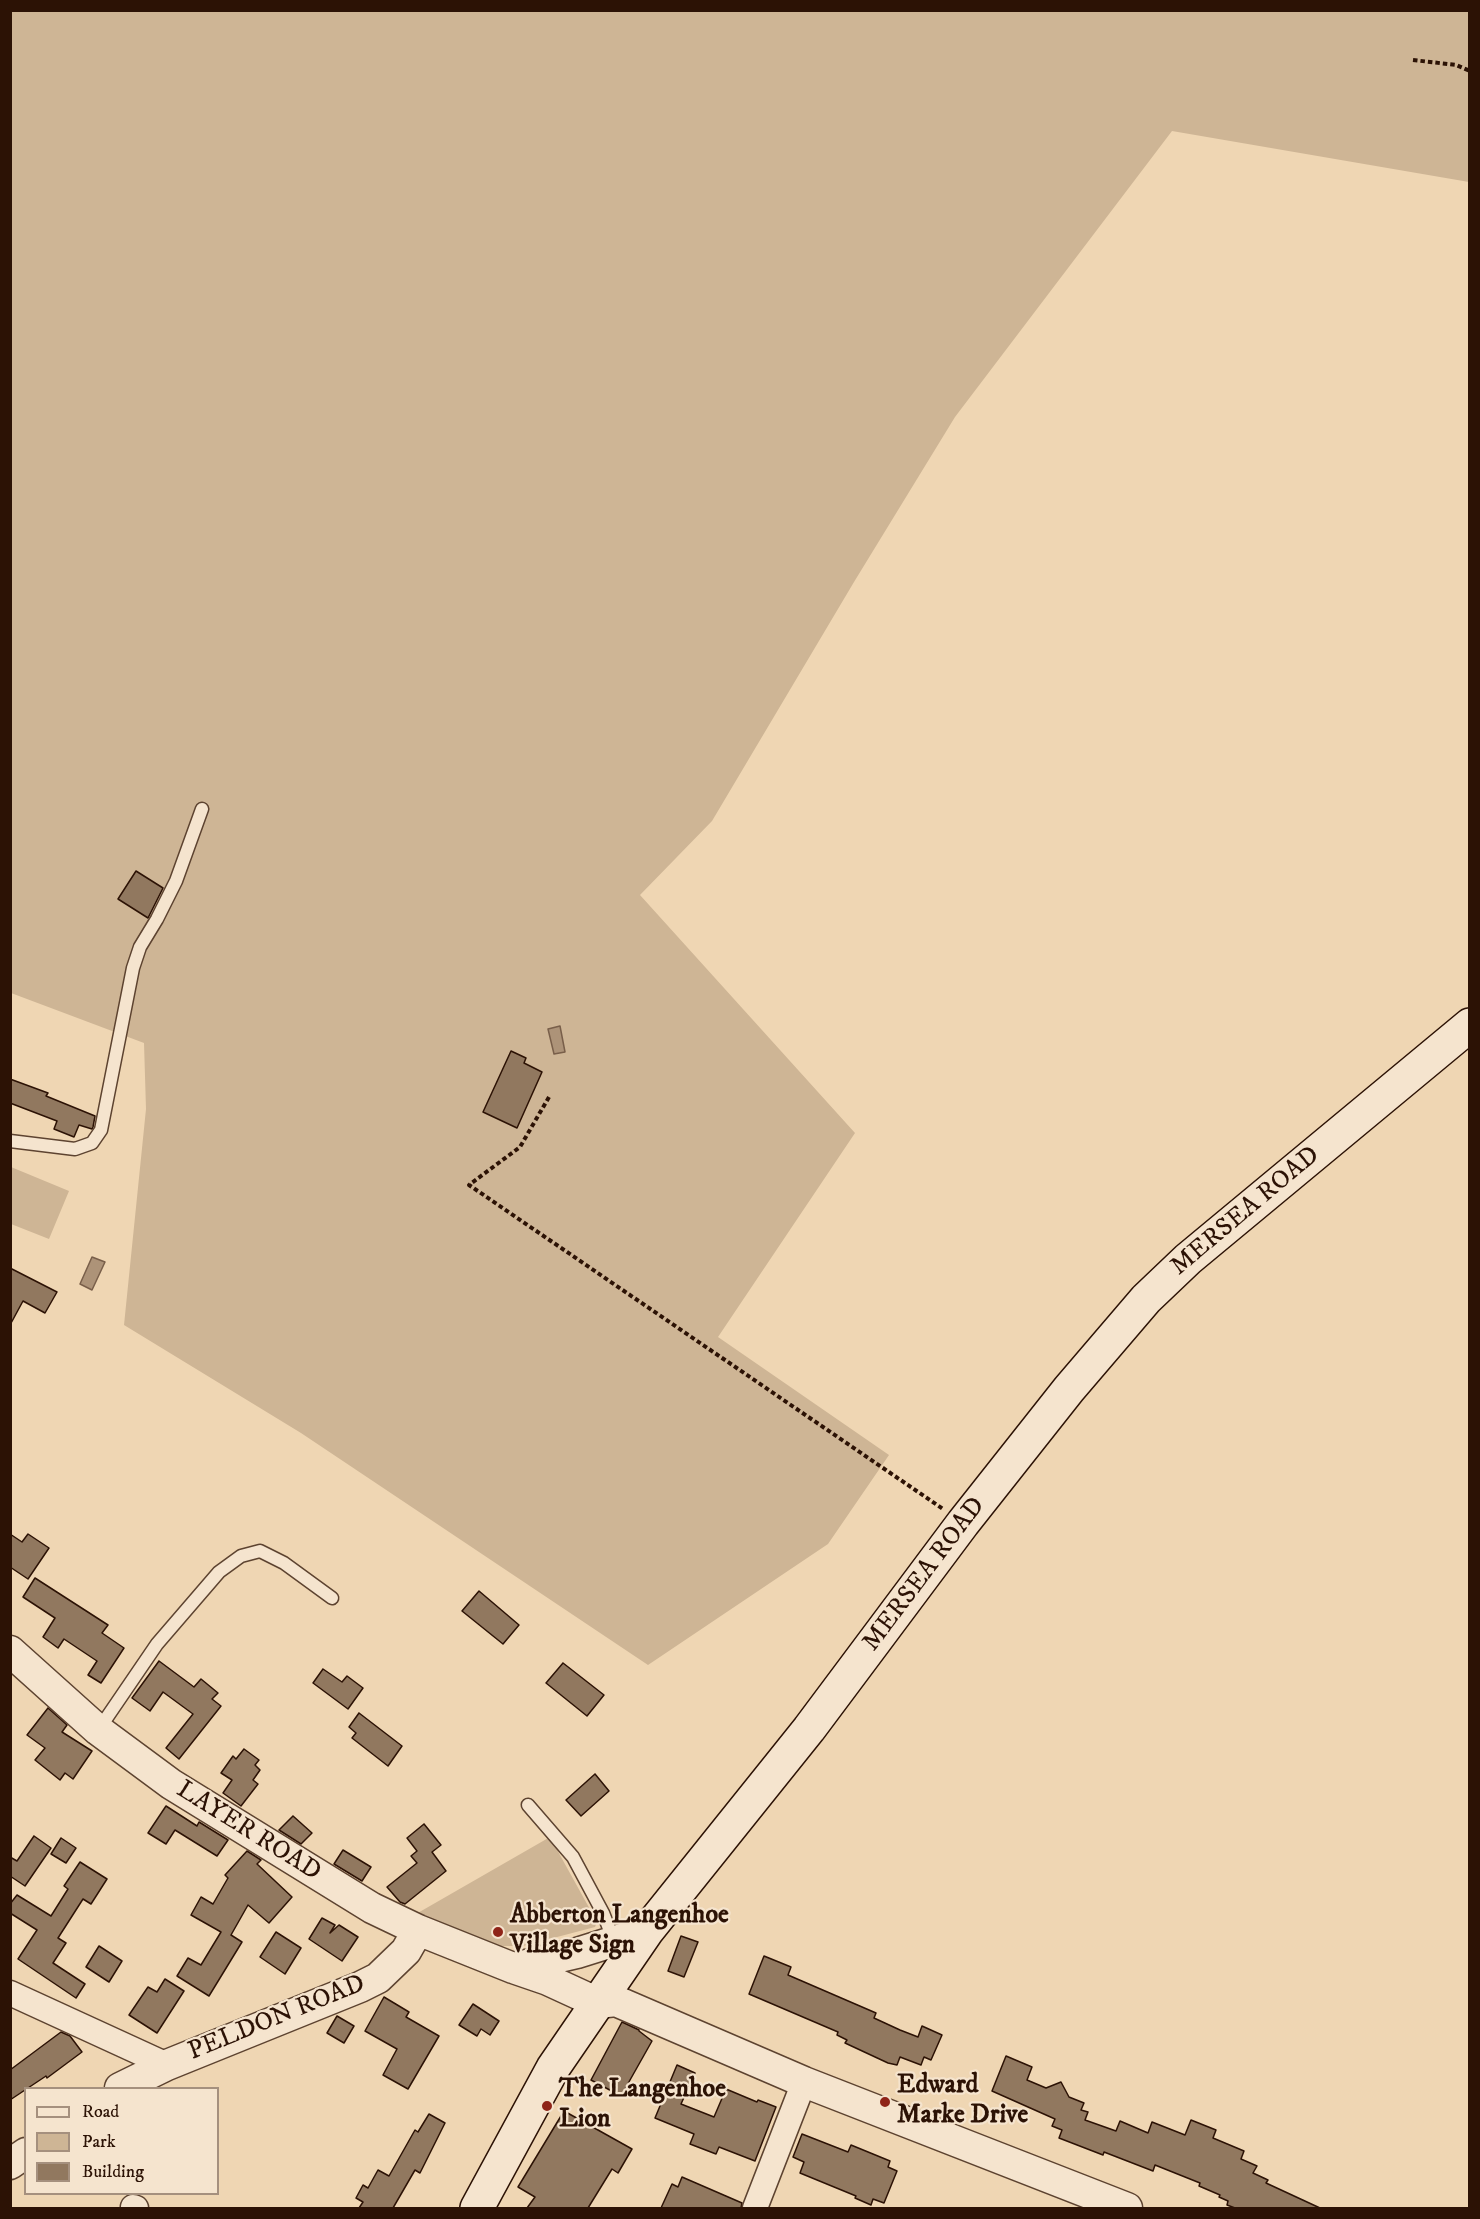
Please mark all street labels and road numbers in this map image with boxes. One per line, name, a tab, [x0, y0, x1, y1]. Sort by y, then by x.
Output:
street label: MERSEA ROAD	[1165, 1141, 1327, 1283]
street label: MERSEA ROAD	[857, 1492, 993, 1658]
street label: LAYER ROAD	[170, 1775, 326, 1889]
street label: PELDON ROAD	[184, 1969, 370, 2069]

